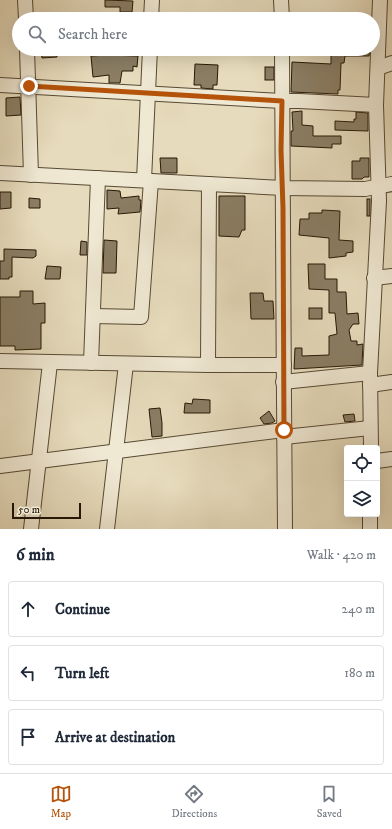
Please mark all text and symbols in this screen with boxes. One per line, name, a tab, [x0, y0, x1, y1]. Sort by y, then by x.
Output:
search box	[12, 12, 380, 56]
icon: search	[26, 23, 48, 45]
text: Search here	[58, 25, 127, 44]
route end	[20, 77, 38, 95]
route start	[275, 421, 293, 439]
map controls	[344, 445, 380, 517]
button: locate	[344, 445, 380, 481]
button: layers	[344, 481, 380, 517]
scale bar	[12, 501, 81, 520]
text: 50 m	[18, 503, 40, 517]
text: 6 min	[16, 544, 55, 566]
text: Walk · 420 m	[307, 547, 376, 563]
icon: ahead	[17, 598, 39, 620]
text: Continue	[55, 600, 110, 619]
text: 240 m	[342, 601, 375, 617]
icon: left	[17, 662, 39, 684]
text: Turn left	[55, 664, 109, 683]
text: 180 m	[344, 665, 375, 681]
icon: arrive	[17, 726, 39, 748]
text: Arrive at destination	[55, 728, 175, 747]
tab: Map	[50, 783, 72, 821]
tab: Directions	[172, 783, 217, 821]
tab: Saved	[317, 783, 342, 821]

